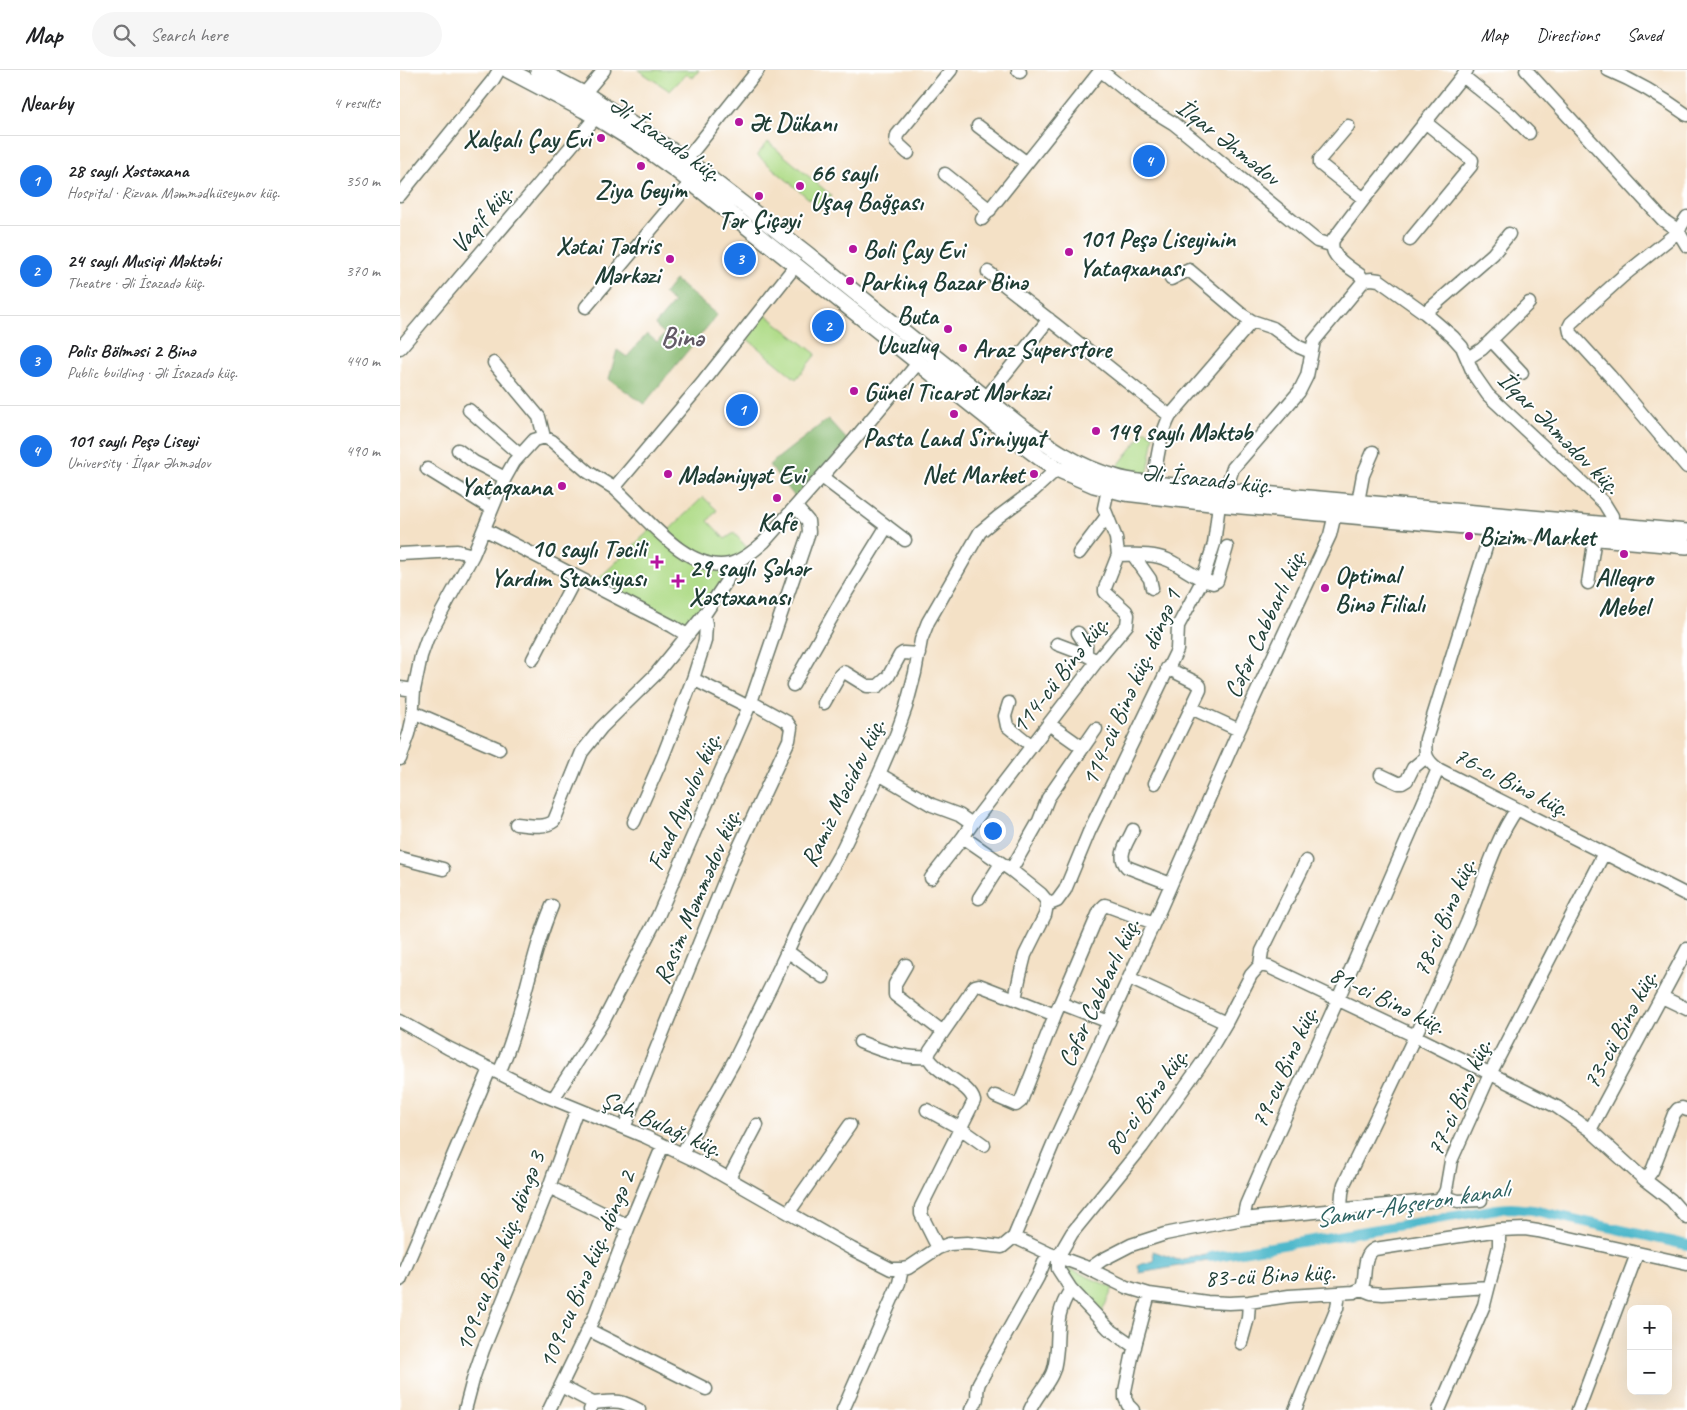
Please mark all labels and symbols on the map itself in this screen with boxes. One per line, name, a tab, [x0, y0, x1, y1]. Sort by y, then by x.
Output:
street label: Əli İsazadə küç.	[603, 88, 728, 190]
street label: İlqar Əhmədov	[1170, 91, 1288, 194]
place label: Ət Dükanı	[749, 107, 838, 139]
marker: Ət Dükanı	[733, 116, 745, 128]
place label: Xalçalı Çay Evi	[463, 123, 594, 155]
marker: Xalçalı Çay Evi	[595, 132, 607, 144]
pin: 4	[1133, 142, 1165, 180]
place label: 66 saylı Uşaq Bağçası	[810, 157, 924, 218]
marker: Ziya Geyim	[635, 160, 647, 172]
place label: Ziya Geyim	[595, 174, 688, 206]
street label: Vaqif küç.	[443, 177, 520, 260]
marker: 66 saylı Uşaq Bağçası	[794, 180, 806, 192]
marker: Tər Çiçəyi	[753, 190, 765, 202]
place label: Tər Çiçəyi	[718, 204, 803, 236]
place label: 101 Peşə Liseyinin Yataqxanası	[1079, 223, 1237, 284]
place label: Xətai Tədris Mərkəzi	[556, 230, 663, 291]
place label: Boli Çay Evi	[863, 234, 967, 266]
pin: 3	[724, 240, 756, 278]
marker: Boli Çay Evi	[847, 243, 859, 255]
marker: 101 Peşə Liseyinin Yataqxanası	[1063, 246, 1075, 258]
marker: Xətai Tədris Mərkəzi	[664, 253, 676, 265]
place label: Parkinq Bazar Binə	[860, 266, 1030, 298]
marker: Parkinq Bazar Binə	[844, 275, 856, 287]
place label: Buta Ucuzluq	[877, 300, 940, 361]
pin: 2	[812, 307, 844, 345]
district label: Binə	[661, 319, 706, 354]
marker: Buta Ucuzluq	[942, 323, 954, 335]
place label: Araz Superstore	[973, 333, 1113, 365]
marker: Araz Superstore	[957, 342, 969, 354]
street label: İlqar Əhmədov küç.	[1491, 364, 1628, 501]
place label: Günel Ticarət Mərkəzi	[864, 376, 1053, 408]
marker: Günel Ticarət Mərkəzi	[848, 385, 860, 397]
pin: 1	[726, 391, 758, 429]
marker: Pasta Land Sirniyyat	[948, 408, 960, 420]
place label: 149 saylı Məktəb	[1106, 416, 1254, 448]
place label: Pasta Land Sirniyyat	[863, 422, 1049, 454]
marker: 149 saylı Məktəb	[1090, 425, 1102, 437]
street label: Əli İsazadə küç.	[1140, 456, 1274, 502]
place label: Mədəniyyət Evi	[678, 459, 808, 491]
place label: Net Market	[922, 459, 1027, 491]
marker: Mədəniyyət Evi	[662, 468, 674, 480]
marker: Net Market	[1028, 468, 1040, 480]
place label: Yataqxana	[460, 471, 554, 503]
marker: Yataqxana	[556, 480, 568, 492]
marker: Kafe	[771, 492, 783, 504]
place label: Kafe	[758, 506, 798, 538]
place label: Bizim Market	[1479, 521, 1598, 553]
marker: Bizim Market	[1463, 530, 1475, 542]
place label: 10 saylı Təcili Yardım Stansiyası	[491, 533, 649, 594]
street label: Cəfər Cabbarlı küç.	[1216, 544, 1313, 703]
marker: Alleqro Mebel	[1618, 548, 1630, 560]
place label: 29 saylı Şəhər Xəstəxanası	[689, 552, 813, 613]
marker: 10 saylı Təcili Yardım Stansiyası	[650, 555, 664, 569]
place label: Optimal Binə Filialı	[1335, 559, 1426, 620]
place label: Alleqro Mebel	[1595, 562, 1656, 623]
marker: 29 saylı Şəhər Xəstəxanası	[671, 574, 685, 588]
marker: Optimal Binə Filialı	[1319, 582, 1331, 594]
street label: 114-cü Binə küç. döngə 1	[1073, 583, 1189, 791]
street label: 114-cü Binə küç.	[1004, 609, 1116, 740]
street label: Ramiz Məcidov küç.	[793, 713, 893, 872]
street label: Fuad Aynulov küç.	[639, 728, 729, 875]
street label: 76-cı Binə küç.	[1448, 739, 1575, 825]
street label: Rasim Məmmədov küç.	[646, 804, 748, 989]
your location	[980, 818, 1006, 844]
street label: 78-ci Binə küç.	[1405, 853, 1483, 981]
street label: Cəfər Cabbarlı küç.	[1050, 913, 1147, 1072]
street label: 81-ci Binə küç.	[1324, 958, 1451, 1042]
street label: 73-cü Binə küç.	[1575, 964, 1665, 1095]
street label: 79-cu Binə küç.	[1243, 1001, 1325, 1133]
street label: 77-ci Binə küç.	[1419, 1034, 1499, 1161]
street label: 80-ci Binə küç.	[1096, 1041, 1196, 1162]
street label: Şah Bulağı küç.	[596, 1083, 727, 1165]
street label: 109-cu Binə küç. döngə 3	[447, 1145, 553, 1356]
street label: 109-cu Binə küç. döngə 2	[531, 1164, 644, 1373]
water label: Samur-Abşeron kanalı	[1312, 1171, 1515, 1235]
street label: 83-cü Binə küç.	[1204, 1256, 1336, 1294]

